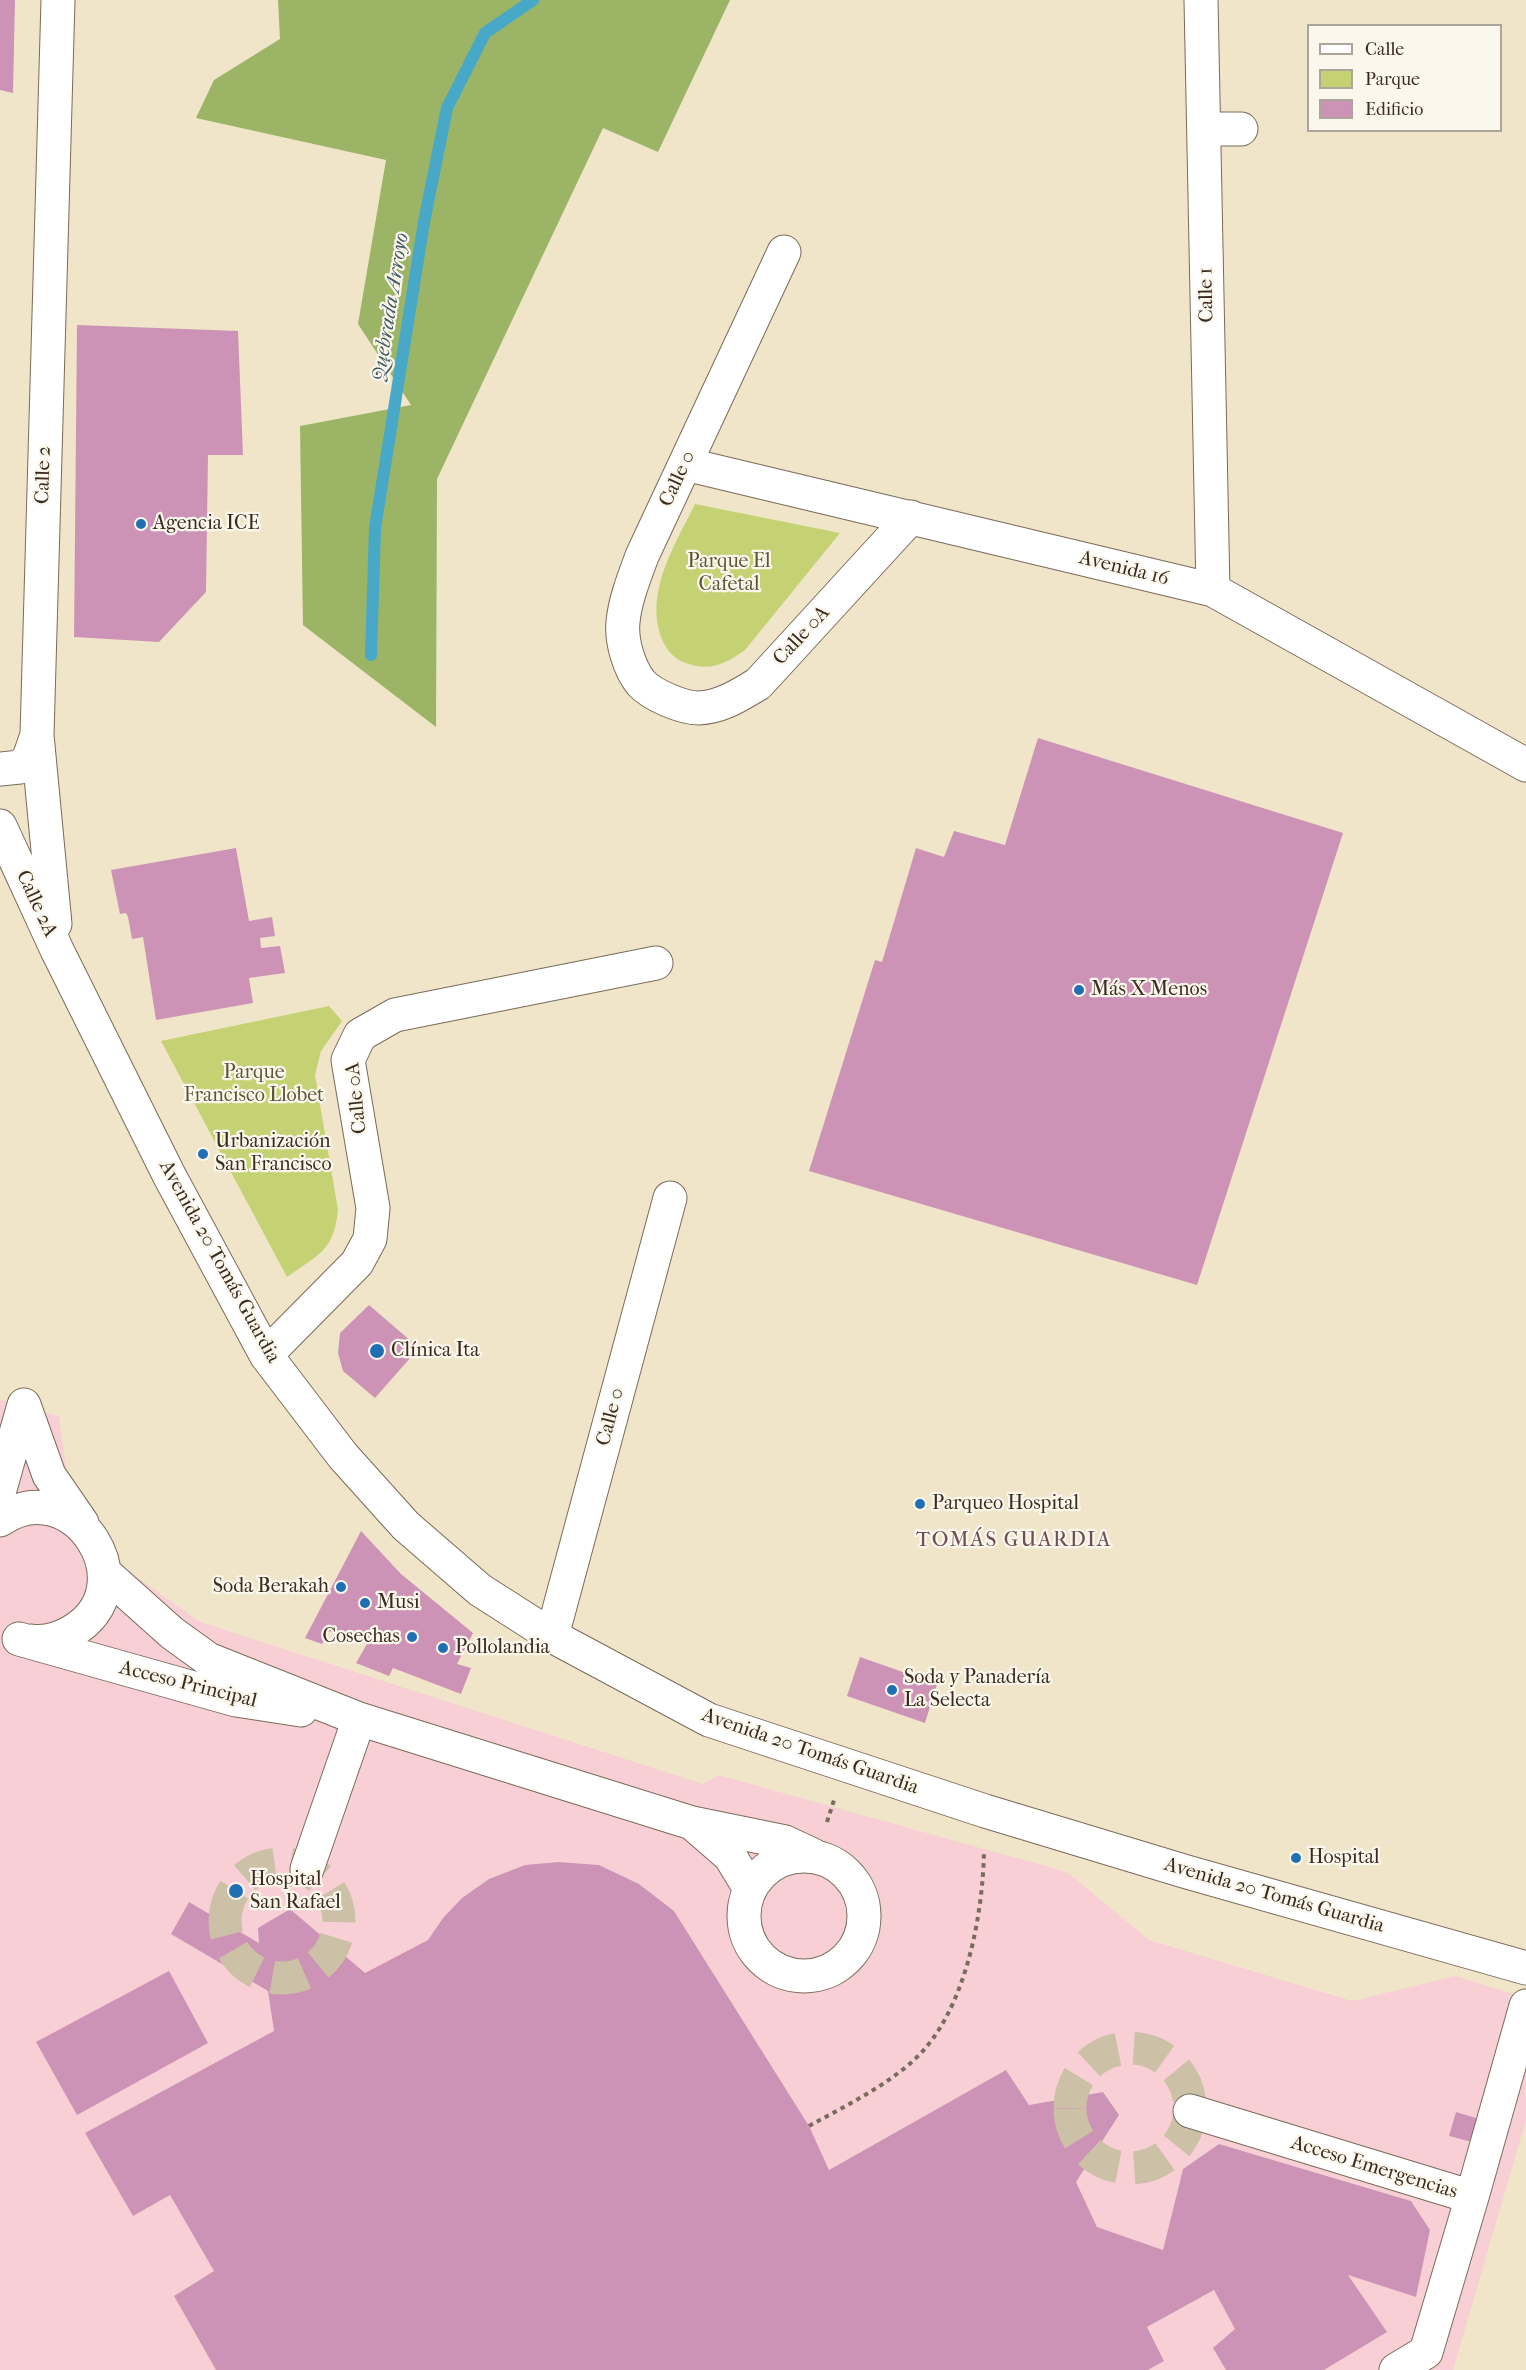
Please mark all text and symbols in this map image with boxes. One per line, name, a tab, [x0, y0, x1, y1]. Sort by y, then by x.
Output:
legend	[1307, 24, 1502, 132]
text: Calle	[1365, 39, 1404, 60]
text: Parque	[1365, 69, 1420, 90]
text: Edificio	[1365, 99, 1423, 120]
water label: Quebrada Arroyo	[367, 231, 415, 383]
street label: Calle 1	[1195, 267, 1219, 323]
street label: Calle 2	[31, 446, 57, 504]
street label: Calle 0	[655, 447, 701, 511]
place label: Agencia ICE	[153, 512, 260, 536]
marker: Agencia ICE	[134, 517, 148, 531]
street label: Avenida 16	[1077, 546, 1171, 592]
park label: Parque El Cafetal	[687, 550, 771, 597]
street label: Calle 0A	[769, 602, 835, 670]
street label: Calle 2A	[10, 867, 62, 941]
place label: Más X Menos	[1091, 978, 1207, 1002]
marker: Más X Menos	[1072, 983, 1086, 997]
park label: Parque Francisco Llobet	[184, 1061, 324, 1108]
street label: Calle 0A	[341, 1061, 373, 1135]
place label: Urbanización San Francisco	[215, 1130, 332, 1177]
marker: Urbanización San Francisco	[196, 1147, 210, 1161]
street label: Avenida 20 Tomás Guardia	[153, 1157, 285, 1367]
place label: Clínica Ita	[391, 1339, 480, 1363]
marker: Clínica Ita	[368, 1342, 386, 1360]
street label: Calle 0	[592, 1385, 630, 1449]
place label: Parqueo Hospital	[932, 1492, 1079, 1516]
marker: Parqueo Hospital	[913, 1497, 927, 1511]
district label: TOMÁS GUARDIA	[916, 1528, 1112, 1554]
place label: Soda Berakah	[213, 1575, 329, 1599]
marker: Soda Berakah	[334, 1580, 348, 1594]
place label: Musi	[377, 1591, 420, 1615]
marker: Musi	[358, 1596, 372, 1610]
place label: Cosechas	[323, 1625, 400, 1649]
marker: Cosechas	[405, 1630, 419, 1644]
place label: Pollolandia	[455, 1636, 550, 1660]
marker: Pollolandia	[436, 1641, 450, 1655]
street label: Acceso Principal	[117, 1656, 259, 1714]
place label: Soda y Panadería La Selecta	[904, 1666, 1050, 1713]
marker: Soda y Panadería La Selecta	[885, 1683, 899, 1697]
street label: Avenida 20 Tomás Guardia	[698, 1704, 922, 1800]
place label: Hospital	[1308, 1846, 1380, 1870]
marker: Hospital	[1289, 1851, 1303, 1865]
street label: Avenida 20 Tomás Guardia	[1161, 1853, 1387, 1939]
place label: Hospital San Rafael	[250, 1868, 341, 1915]
marker: Hospital San Rafael	[227, 1882, 245, 1900]
street label: Acceso Emergencias	[1288, 2131, 1460, 2205]

